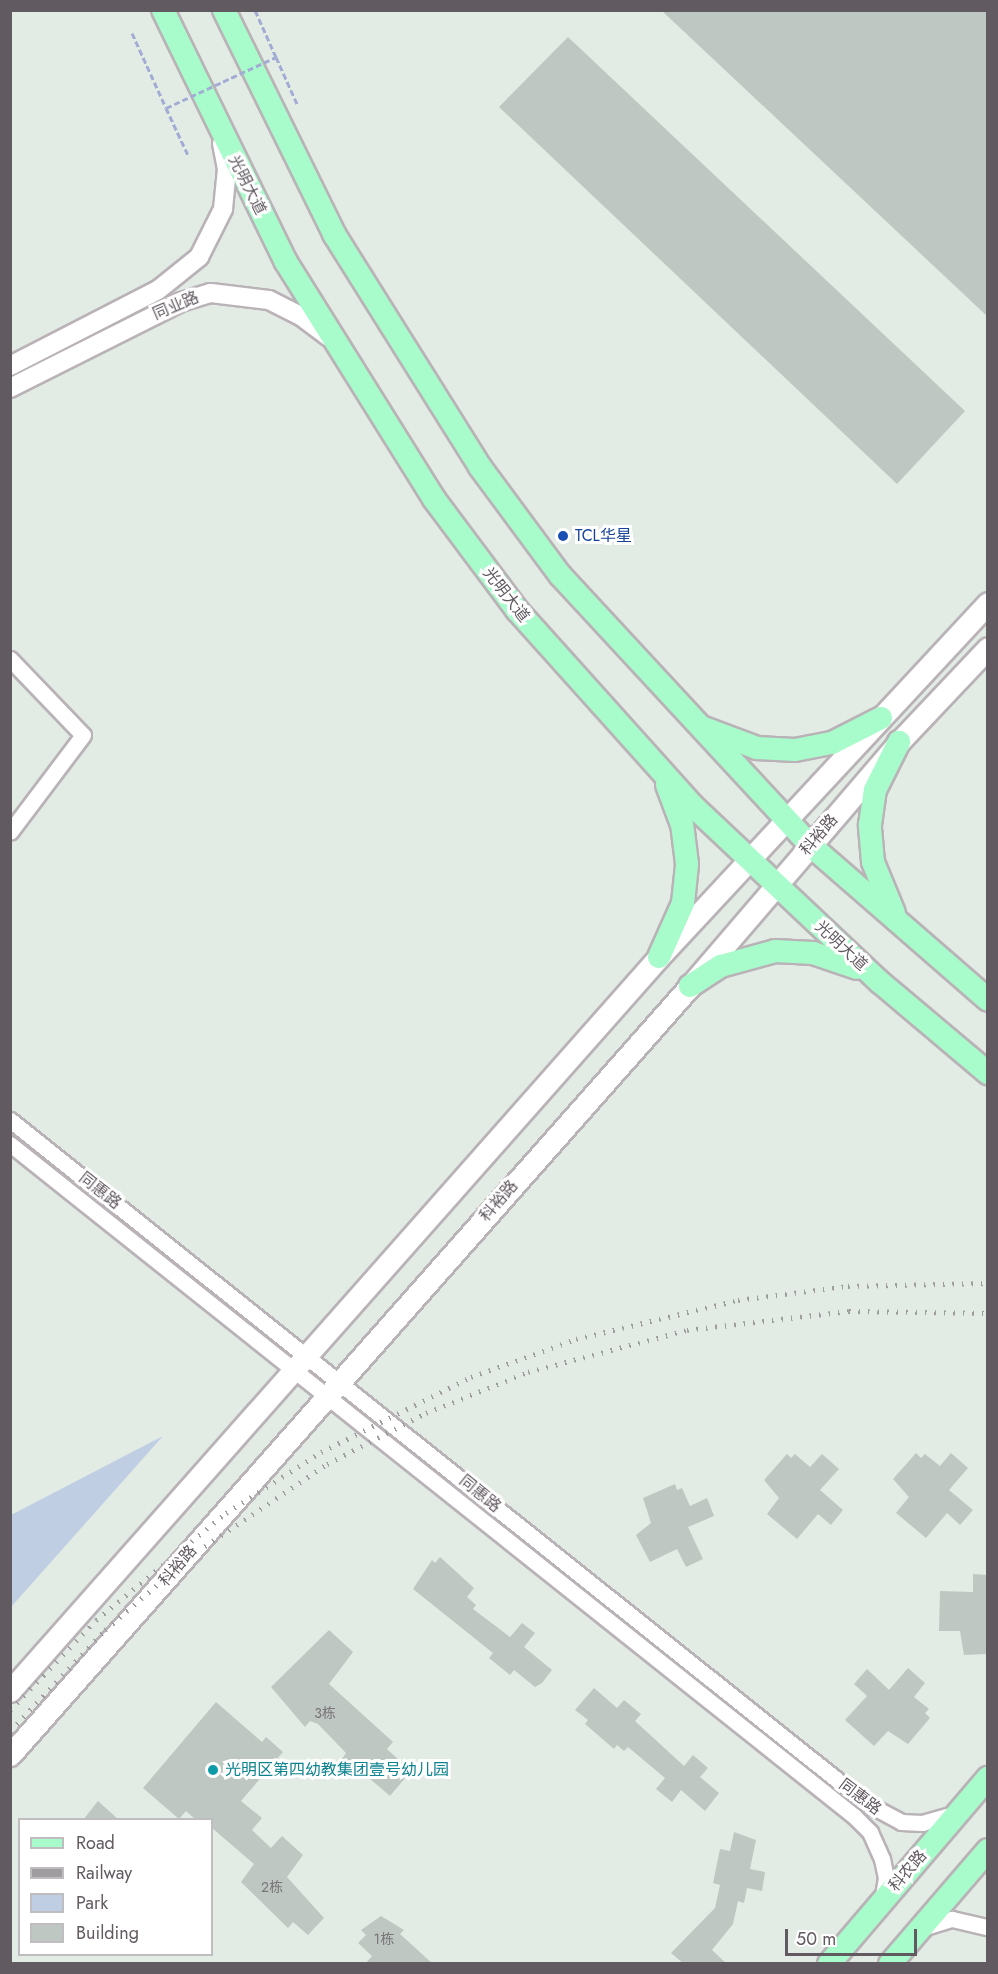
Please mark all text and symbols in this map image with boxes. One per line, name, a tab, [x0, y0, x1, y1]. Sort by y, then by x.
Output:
street label: 光明大道	[224, 152, 270, 218]
street label: 同业路	[150, 288, 202, 324]
place label: TCL华星	[575, 526, 632, 546]
marker: TCL华星	[556, 529, 570, 543]
street label: 光明大道	[479, 564, 533, 626]
street label: 科裕路	[796, 811, 842, 859]
street label: 光明大道	[811, 917, 871, 975]
street label: 同惠路	[75, 1169, 125, 1213]
street label: 科裕路	[476, 1177, 522, 1225]
street label: 同惠路	[455, 1471, 505, 1517]
street label: 科裕路	[155, 1542, 201, 1590]
house number: 3栋	[314, 1705, 336, 1721]
place label: 光明区第四幼教集团壹号幼儿园	[225, 1760, 449, 1780]
marker: 光明区第四幼教集团壹号幼儿园	[206, 1763, 220, 1777]
street label: 同惠路	[835, 1775, 885, 1819]
legend	[18, 1818, 213, 1956]
text: Road	[76, 1830, 115, 1856]
street label: 科农路	[885, 1847, 931, 1895]
text: Railway	[76, 1860, 132, 1886]
house number: 2栋	[261, 1879, 283, 1895]
text: Park	[76, 1890, 108, 1916]
scale bar	[788, 1917, 920, 1955]
text: Building	[76, 1920, 139, 1946]
text: 50 m	[796, 1926, 836, 1952]
house number: 1栋	[374, 1931, 394, 1947]

